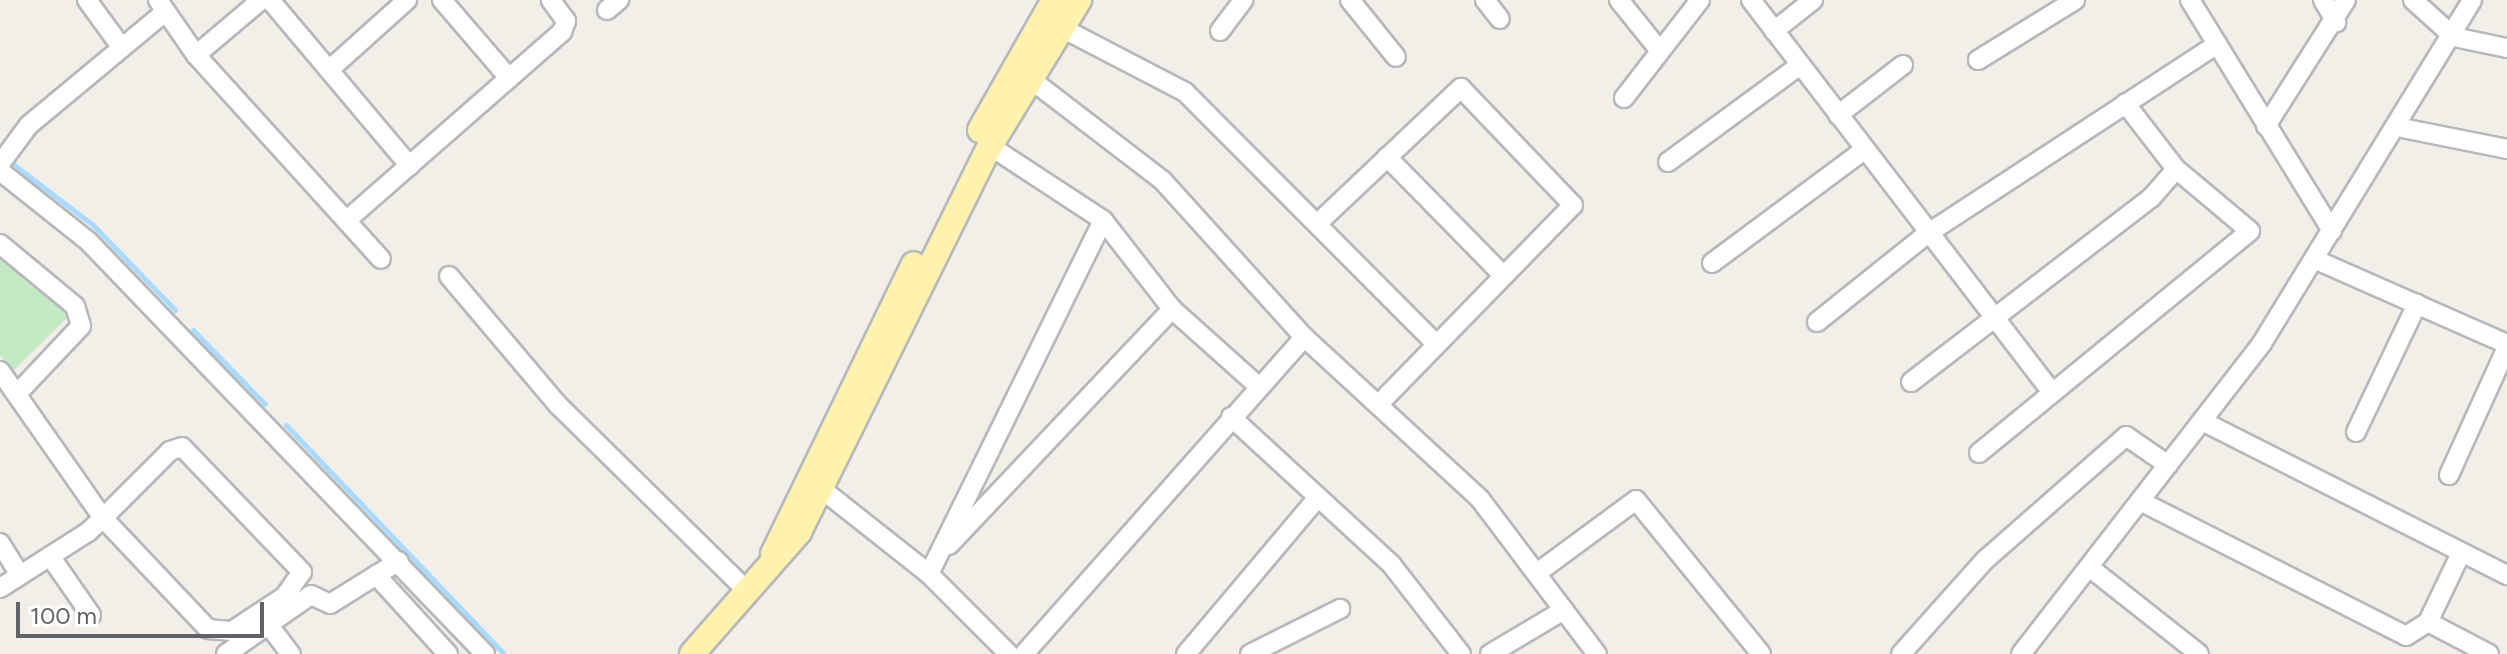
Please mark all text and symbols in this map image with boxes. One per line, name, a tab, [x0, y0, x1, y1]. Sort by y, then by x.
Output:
scale bar	[20, 586, 268, 636]
text: 100 m	[30, 601, 97, 630]

